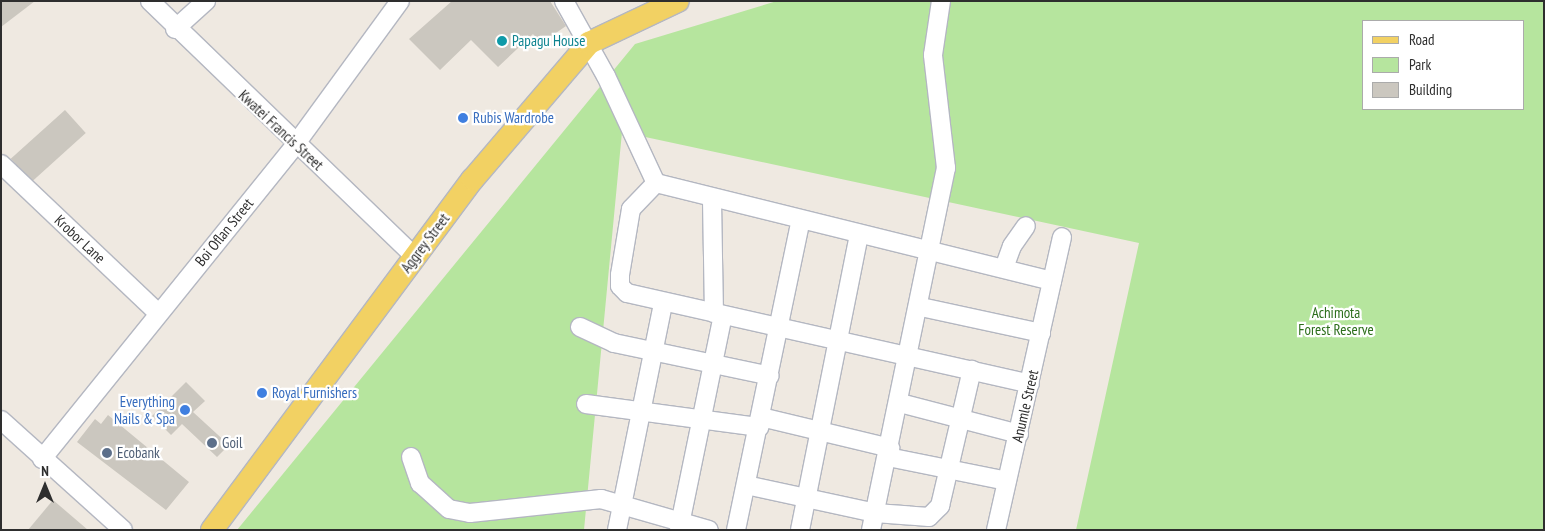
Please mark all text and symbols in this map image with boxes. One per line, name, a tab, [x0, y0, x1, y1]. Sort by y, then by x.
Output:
legend	[1362, 20, 1525, 110]
text: Road	[1409, 30, 1435, 49]
place label: Papagu House	[512, 32, 585, 50]
marker: Papagu House	[496, 35, 508, 47]
text: Park	[1409, 55, 1431, 74]
text: Building	[1409, 80, 1452, 99]
street label: Kwatei Francis Street	[235, 86, 327, 174]
place label: Rubis Wardrobe	[473, 109, 554, 127]
marker: Rubis Wardrobe	[457, 112, 469, 124]
street label: Boi Oflan Street	[191, 194, 257, 270]
street label: Aggrey Street	[397, 210, 453, 276]
street label: Krobor Lane	[51, 211, 109, 267]
park label: Achimota Forest Reserve	[1298, 303, 1374, 338]
street label: Anumle Street	[1008, 368, 1042, 444]
place label: Royal Furnishers	[272, 384, 357, 402]
marker: Royal Furnishers	[256, 387, 268, 399]
place label: Everything Nails & Spa	[114, 392, 175, 427]
marker: Everything Nails & Spa	[179, 404, 191, 416]
place label: Goil	[222, 434, 243, 452]
marker: Goil	[206, 437, 218, 449]
place label: Ecobank	[117, 444, 160, 462]
marker: Ecobank	[101, 447, 113, 459]
north arrow	[20, 461, 70, 511]
text: N	[41, 462, 49, 480]

